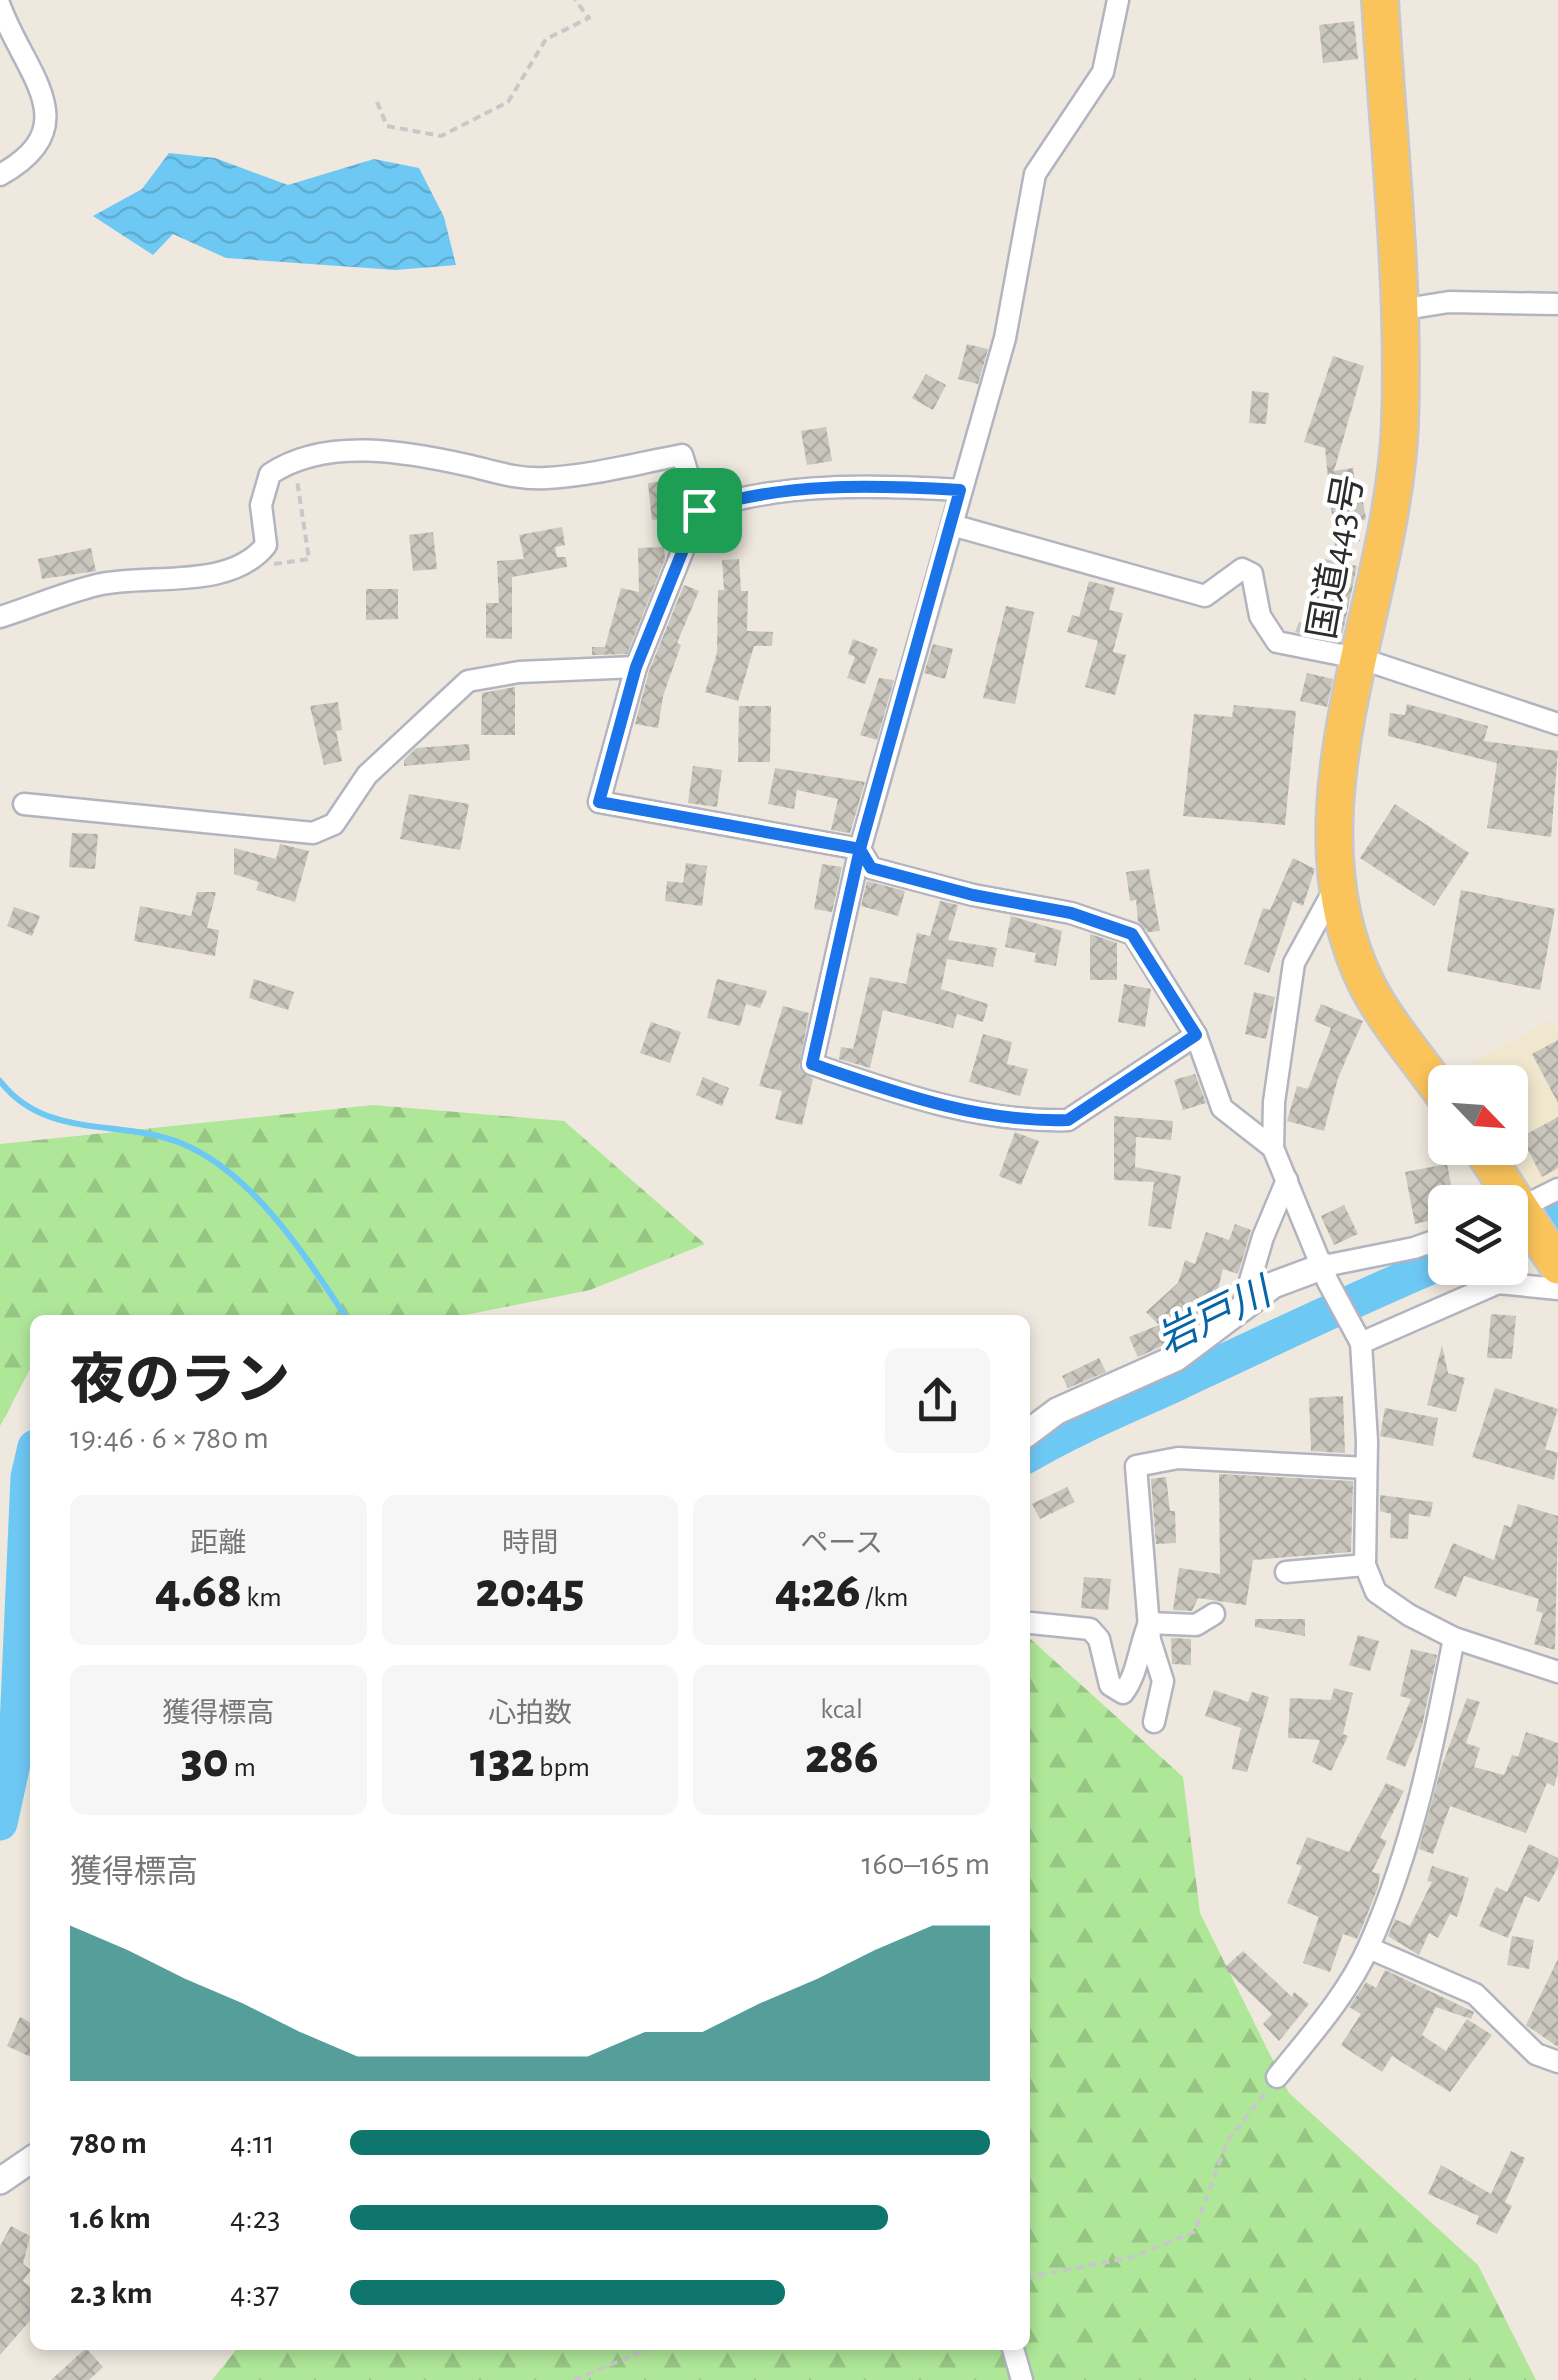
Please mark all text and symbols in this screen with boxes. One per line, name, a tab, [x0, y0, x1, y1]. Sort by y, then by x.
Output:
pin	[657, 468, 742, 553]
street label: 国道443号	[1302, 472, 1370, 642]
icon: arrive	[672, 483, 727, 538]
north arrow	[1428, 1065, 1528, 1165]
map controls	[1428, 1065, 1528, 1285]
button: layers	[1428, 1185, 1528, 1285]
water label: 岩戸川	[1150, 1269, 1280, 1361]
button: share	[885, 1348, 990, 1453]
text: 夜のラン	[70, 1354, 290, 1409]
text: 19:46 · 6 × 780 m	[70, 1422, 269, 1454]
text: 距離	[190, 1530, 246, 1558]
text: 時間	[502, 1530, 558, 1558]
text: ペース	[800, 1530, 883, 1558]
text: 4.68	[155, 1566, 242, 1616]
text: 20:45	[476, 1566, 584, 1616]
text: 4:26	[775, 1566, 860, 1616]
text: km	[242, 1584, 282, 1612]
text: /km	[860, 1584, 908, 1612]
text: kcal	[820, 1696, 863, 1724]
text: 獲得標高	[162, 1700, 274, 1728]
text: 心拍数	[488, 1700, 572, 1728]
text: 286	[805, 1732, 878, 1782]
text: 30	[181, 1736, 229, 1786]
text: 132	[470, 1736, 534, 1786]
text: m	[229, 1754, 256, 1782]
text: bpm	[534, 1754, 590, 1782]
text: 160–165 m	[862, 1848, 990, 1880]
text: 獲得標高	[70, 1856, 198, 1888]
text: 780 m	[70, 2127, 147, 2159]
text: 4:11	[230, 2127, 275, 2159]
text: 1.6 km	[70, 2202, 151, 2234]
text: 4:23	[230, 2202, 280, 2234]
text: 2.3 km	[70, 2277, 153, 2309]
text: 4:37	[230, 2277, 279, 2309]

